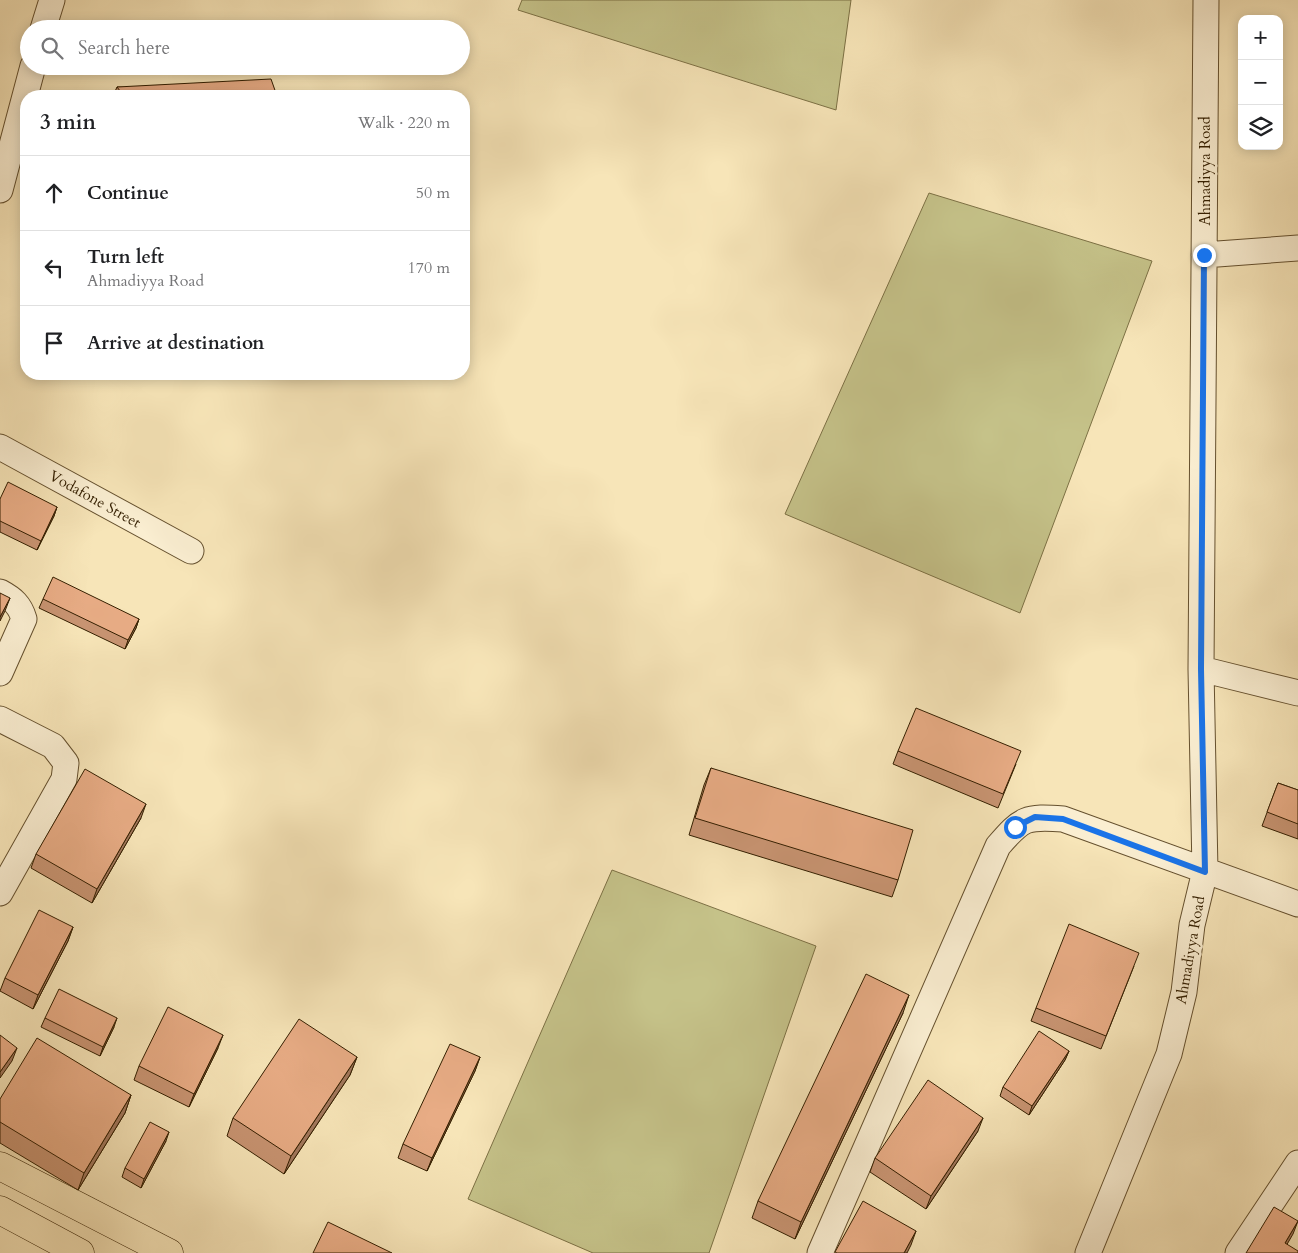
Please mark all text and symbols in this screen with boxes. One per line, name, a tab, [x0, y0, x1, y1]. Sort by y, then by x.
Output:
map controls	[1238, 15, 1283, 150]
button: +	[1238, 15, 1283, 60]
search box	[20, 20, 470, 75]
icon: search	[38, 34, 66, 62]
text: Search here	[78, 35, 170, 61]
button: −	[1238, 60, 1283, 105]
button: layers	[1238, 105, 1283, 150]
text: 3 min	[40, 108, 96, 137]
text: Walk · 220 m	[358, 112, 450, 134]
street label: Ahmadiyya Road	[1195, 116, 1215, 226]
icon: ahead	[40, 179, 68, 207]
text: Continue	[87, 180, 169, 206]
text: 50 m	[416, 182, 450, 204]
text: Turn left	[87, 244, 164, 270]
route end	[1193, 244, 1216, 267]
icon: left	[40, 254, 68, 282]
text: 170 m	[408, 257, 450, 279]
text: Ahmadiyya Road	[87, 270, 204, 292]
icon: arrive	[40, 329, 68, 357]
text: Arrive at destination	[87, 330, 264, 356]
street label: Vodafone Street	[46, 466, 145, 533]
route start	[1004, 816, 1027, 839]
street label: Ahmadiyya Road	[1171, 894, 1209, 1006]

